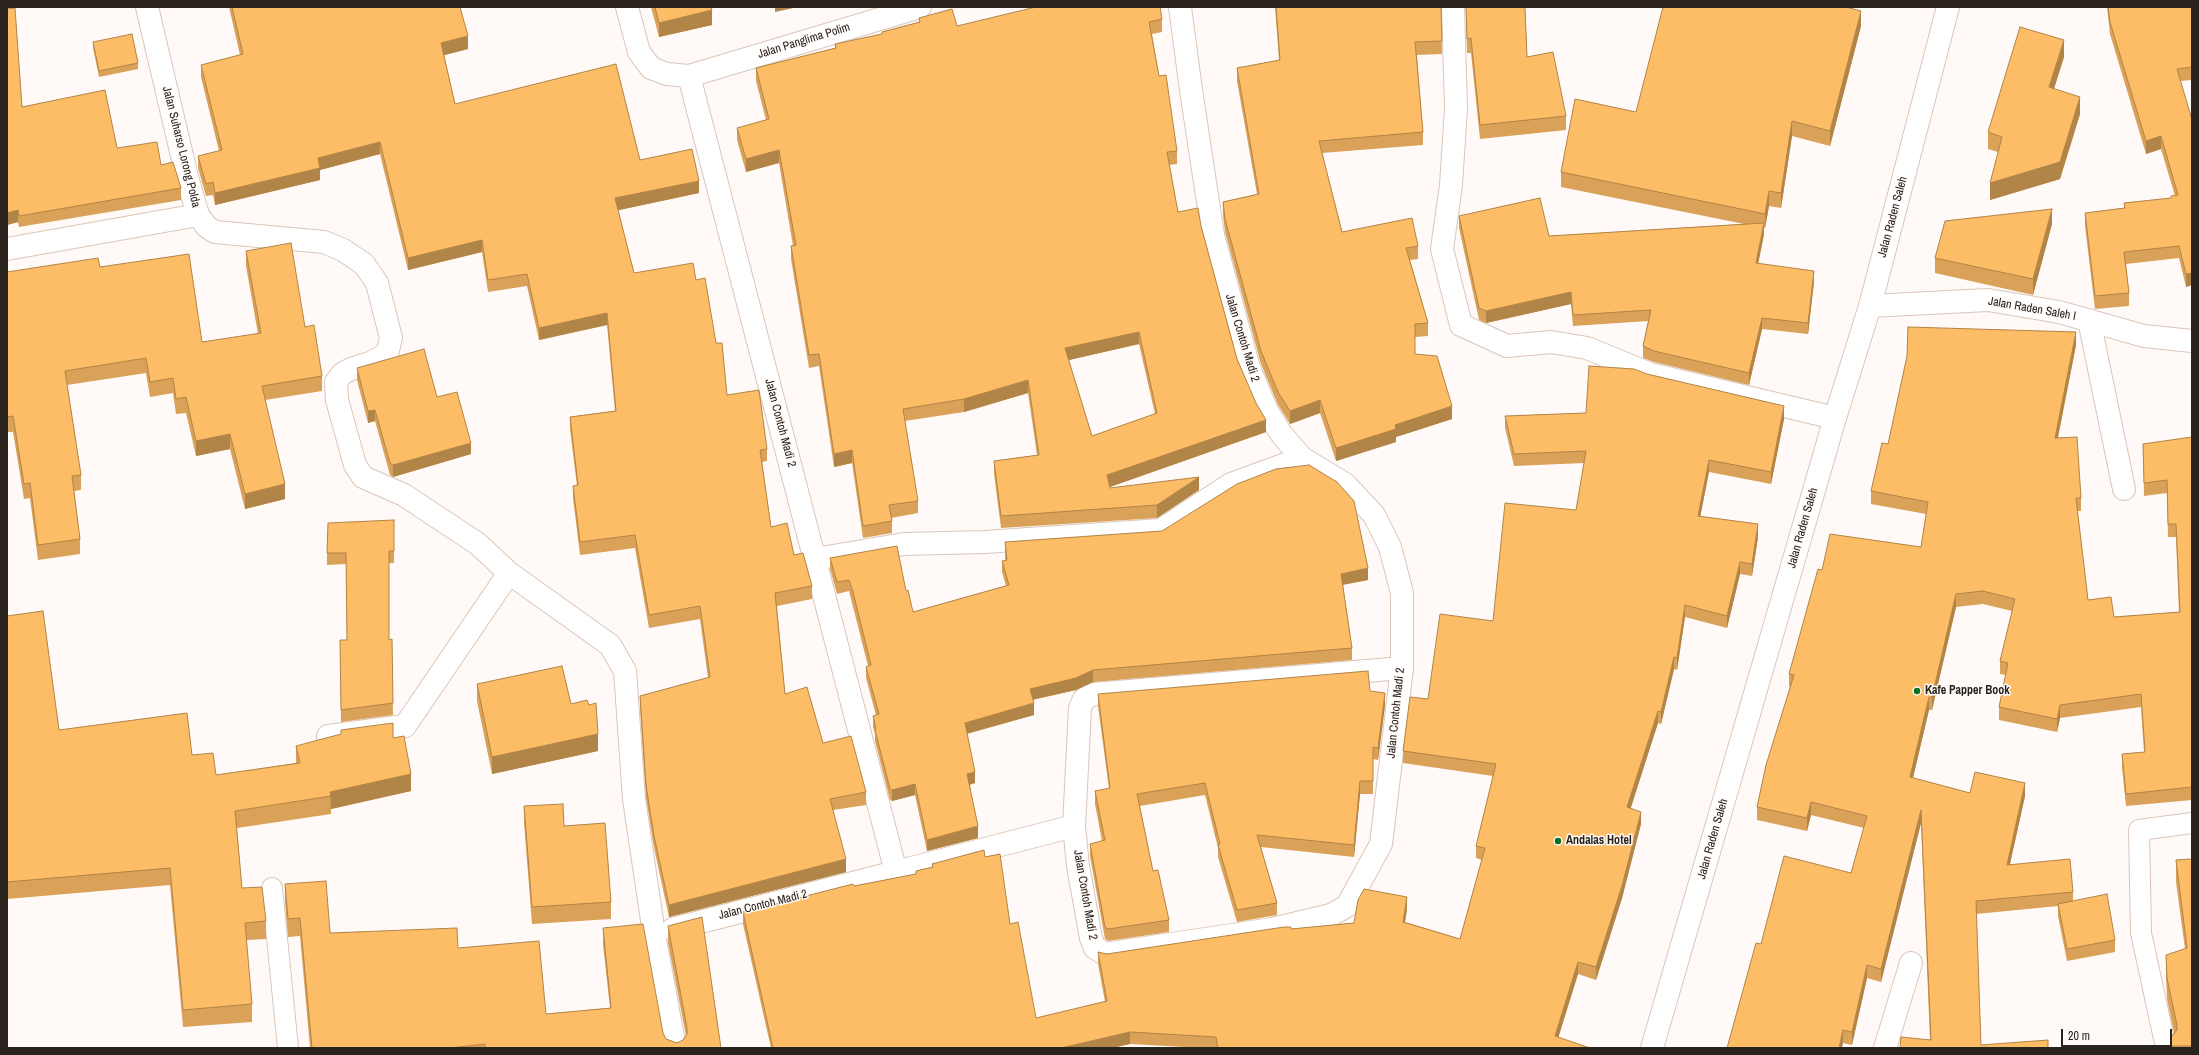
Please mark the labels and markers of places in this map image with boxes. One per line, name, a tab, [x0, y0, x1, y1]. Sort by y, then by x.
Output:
place label: Kafe Papper Book	[1925, 684, 2010, 698]
marker: Kafe Papper Book	[1912, 686, 1922, 696]
place label: Andalas Hotel	[1566, 834, 1632, 848]
marker: Andalas Hotel	[1553, 836, 1563, 846]

